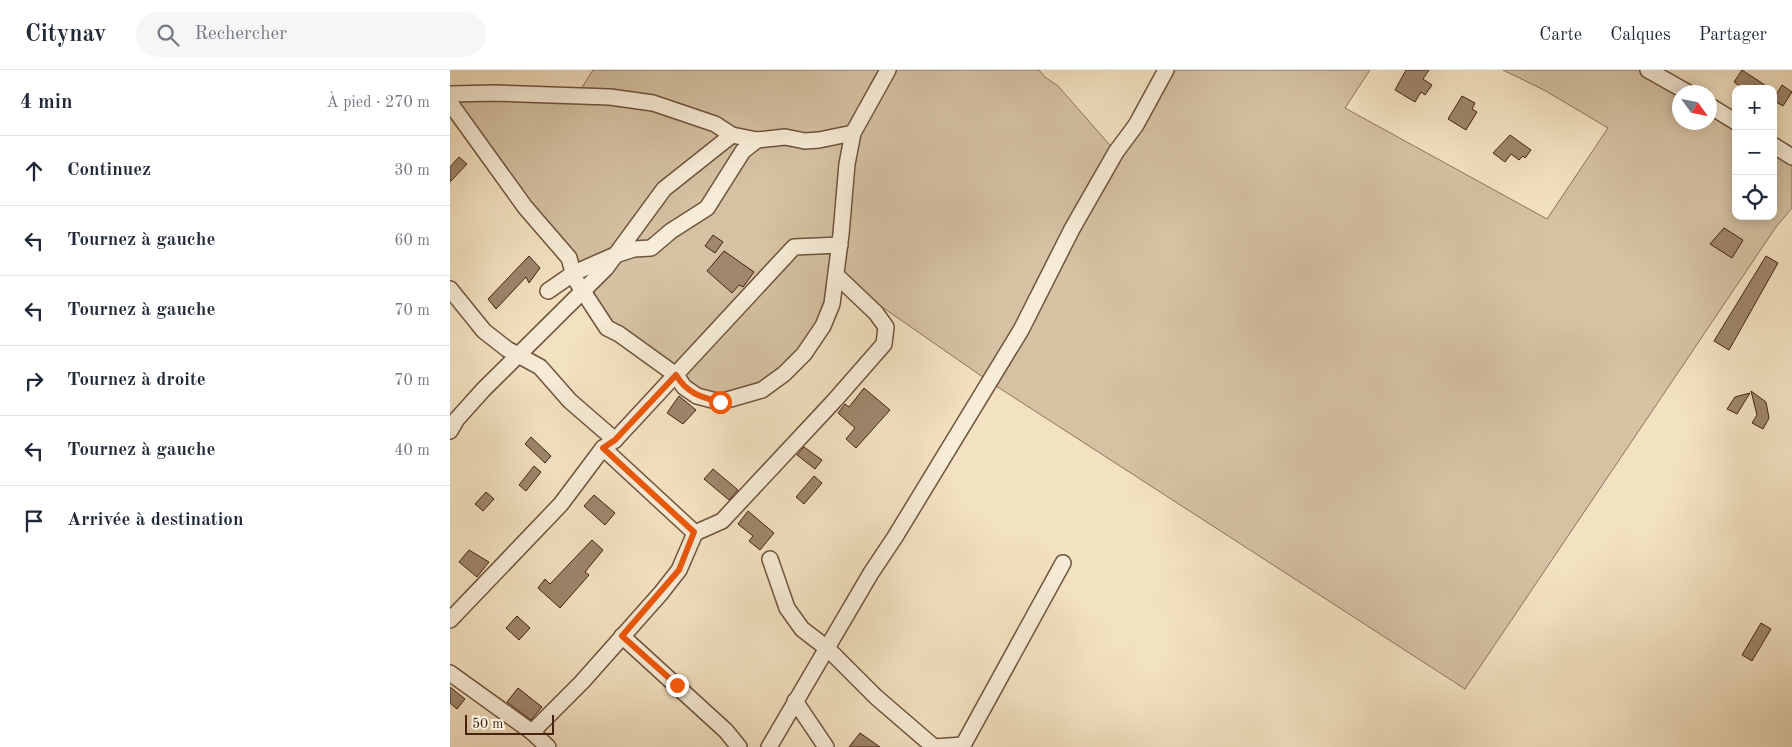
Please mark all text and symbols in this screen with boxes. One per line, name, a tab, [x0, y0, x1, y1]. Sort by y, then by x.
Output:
search box	[136, 12, 486, 57]
icon: search	[154, 21, 182, 49]
text: Citynav	[25, 23, 106, 47]
text: Rechercher	[194, 25, 287, 44]
text: Carte	[1539, 26, 1582, 44]
text: Calques	[1610, 26, 1671, 44]
text: Partager	[1699, 26, 1767, 44]
north arrow	[1672, 85, 1717, 130]
map controls	[1732, 85, 1777, 220]
button: +	[1732, 85, 1777, 130]
text: 4 min	[20, 92, 73, 113]
text: À pied · 270 m	[327, 95, 430, 111]
button: −	[1732, 130, 1777, 175]
icon: ahead	[20, 157, 48, 185]
text: Continuez	[67, 161, 151, 180]
text: 30 m	[394, 163, 430, 179]
button: locate	[1732, 175, 1777, 220]
icon: left	[20, 227, 48, 255]
text: Tournez à gauche	[67, 231, 215, 250]
text: 60 m	[394, 233, 430, 249]
icon: left	[20, 297, 48, 325]
text: Tournez à gauche	[67, 301, 215, 320]
text: 70 m	[394, 303, 430, 319]
icon: right	[20, 367, 48, 395]
text: Tournez à droite	[67, 371, 206, 390]
text: 70 m	[394, 373, 430, 389]
route start	[709, 391, 732, 414]
icon: left	[20, 437, 48, 465]
text: Tournez à gauche	[67, 441, 215, 460]
text: 40 m	[394, 443, 430, 459]
icon: arrive	[20, 507, 48, 535]
text: Arrivée à destination	[67, 511, 243, 530]
route end	[666, 674, 689, 697]
scale bar	[465, 712, 554, 735]
text: 50 m	[472, 717, 503, 731]

